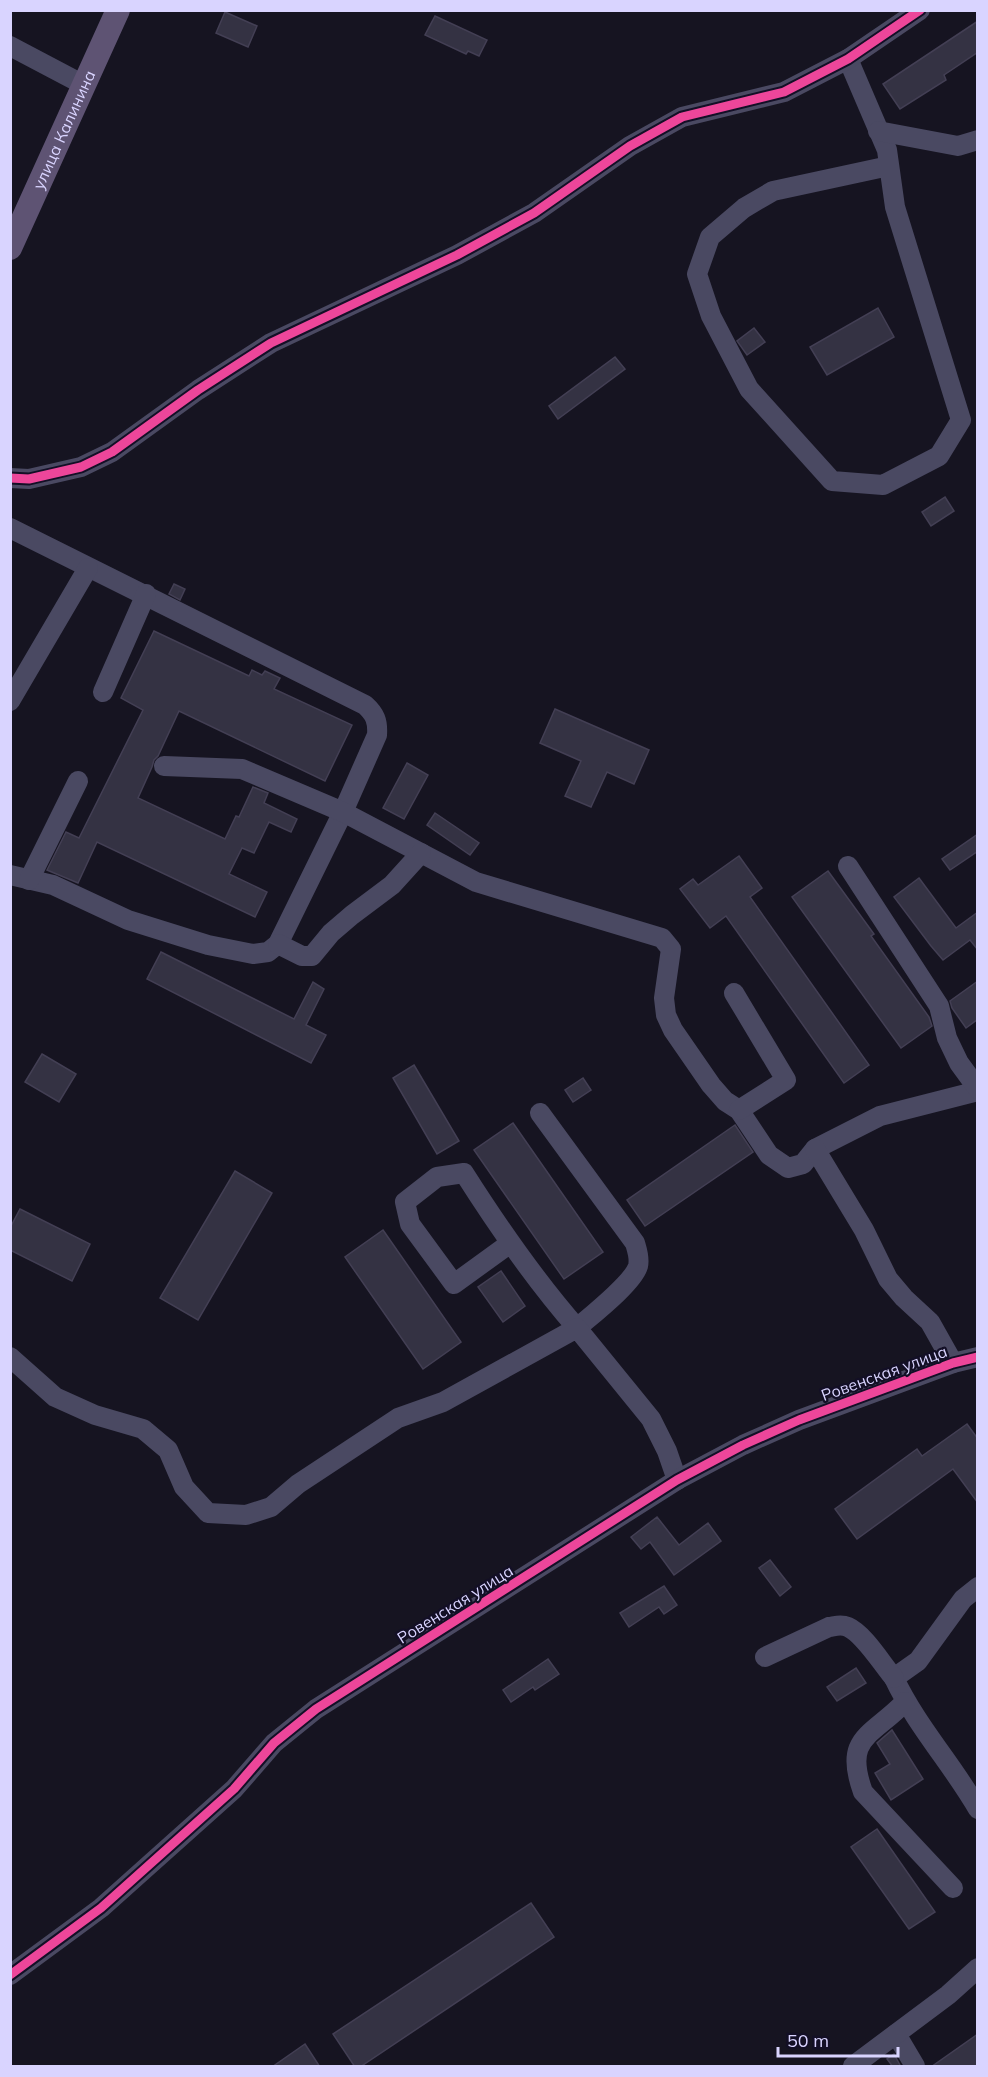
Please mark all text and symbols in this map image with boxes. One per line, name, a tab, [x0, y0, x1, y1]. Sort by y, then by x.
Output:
street label: улица Калинина	[28, 67, 99, 192]
street label: Ровенская улица	[818, 1341, 950, 1405]
street label: Ровенская улица	[393, 1560, 517, 1648]
scale bar	[778, 2020, 898, 2058]
text: 50 m	[787, 2029, 829, 2052]

